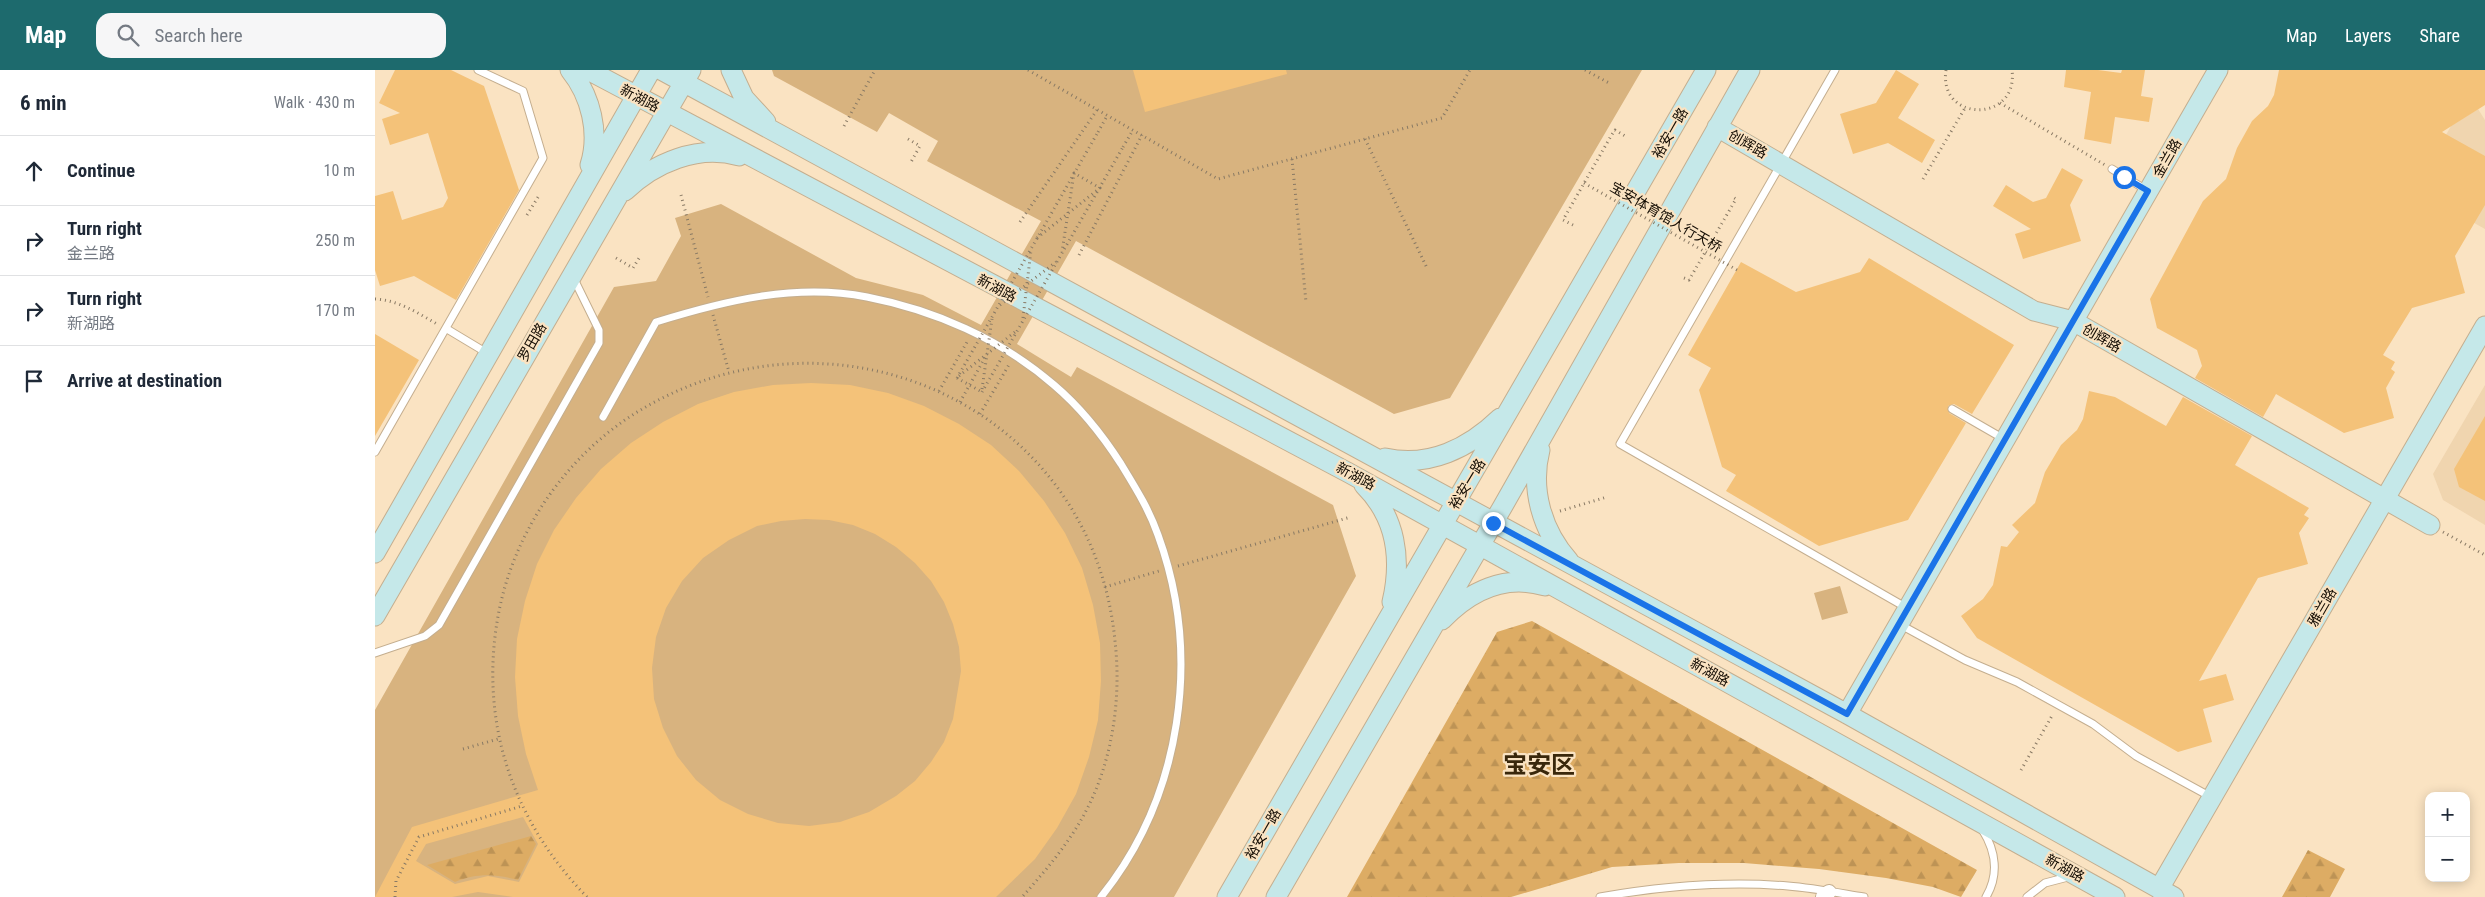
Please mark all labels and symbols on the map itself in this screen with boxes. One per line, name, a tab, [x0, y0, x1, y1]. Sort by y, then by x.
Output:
street label: 新湖路	[618, 81, 662, 115]
street label: 裕安一路	[1649, 105, 1691, 161]
street label: 创辉路	[1726, 127, 1770, 161]
street label: 金兰路	[2150, 136, 2184, 180]
route start	[2113, 166, 2136, 189]
street label: 宝安体育馆人行天桥	[1607, 179, 1725, 255]
street label: 新湖路	[975, 271, 1019, 305]
street label: 罗田路	[515, 320, 549, 364]
street label: 创辉路	[2080, 321, 2124, 355]
street label: 裕安一路	[1446, 456, 1488, 512]
street label: 新湖路	[1334, 459, 1378, 493]
route end	[1482, 512, 1505, 535]
street label: 雅兰路	[2305, 585, 2339, 629]
street label: 新湖路	[1688, 655, 1732, 689]
district label: 宝安区	[1503, 751, 1575, 779]
street label: 裕安一路	[1242, 806, 1284, 862]
street label: 新湖路	[2043, 851, 2087, 885]

